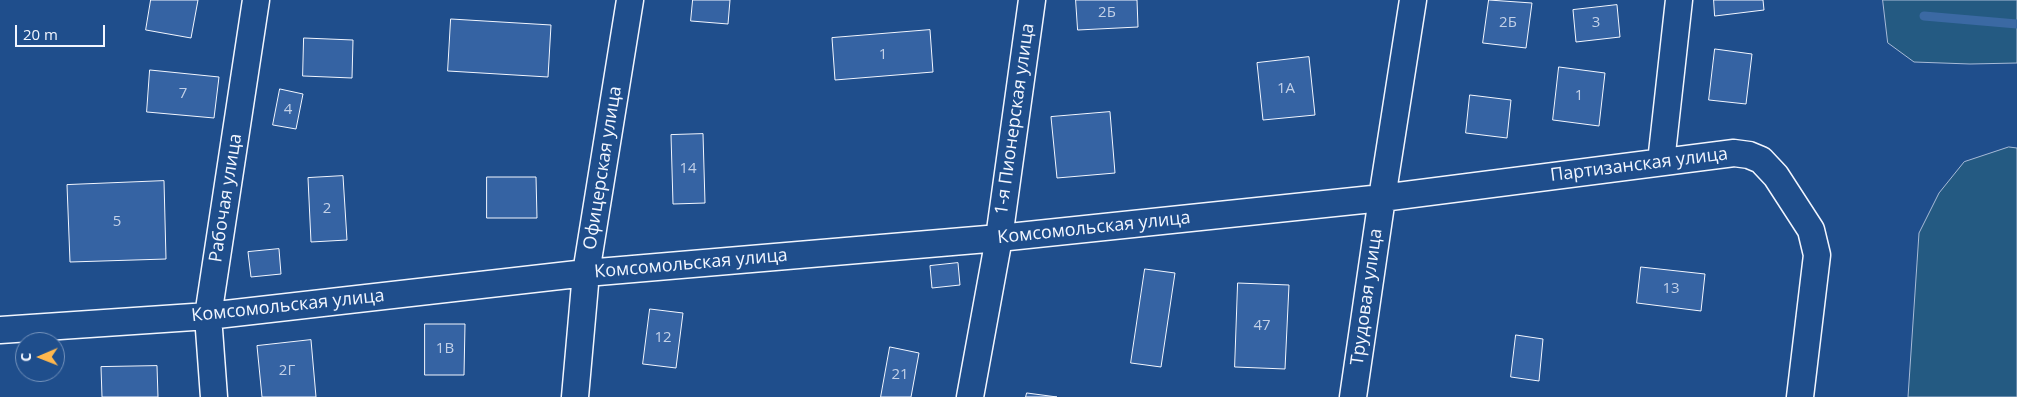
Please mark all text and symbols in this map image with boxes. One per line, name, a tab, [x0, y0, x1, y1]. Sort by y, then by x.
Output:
house number: 2Б	[1098, 4, 1116, 22]
house number: 2Б	[1499, 14, 1517, 32]
house number: 3	[1592, 14, 1600, 32]
scale bar	[18, 15, 108, 47]
street label: 1-я Пионерская улица	[991, 22, 1039, 216]
text: 20 m	[23, 24, 58, 44]
house number: 1	[879, 46, 887, 64]
house number: 1А	[1277, 80, 1295, 98]
house number: 7	[179, 85, 187, 103]
street label: Офицерская улица	[579, 85, 627, 251]
house number: 1	[1575, 87, 1583, 105]
house number: 4	[284, 101, 292, 119]
street label: Рабочая улица	[205, 132, 247, 264]
street label: Партизанская улица	[1549, 143, 1729, 187]
house number: 14	[679, 160, 697, 178]
house number: 2	[323, 200, 331, 218]
street label: Комсомольская улица	[996, 207, 1192, 249]
house number: 5	[113, 213, 121, 231]
street label: Трудовая улица	[1347, 227, 1387, 367]
street label: Комсомольская улица	[593, 245, 789, 283]
house number: 13	[1662, 280, 1680, 298]
street label: Комсомольская улица	[190, 285, 386, 327]
house number: 47	[1253, 317, 1271, 335]
house number: 12	[654, 329, 672, 347]
north arrow	[15, 332, 65, 382]
house number: 1В	[436, 340, 454, 358]
text: С	[16, 353, 35, 362]
house number: 2Г	[279, 362, 295, 380]
house number: 21	[891, 366, 909, 384]

